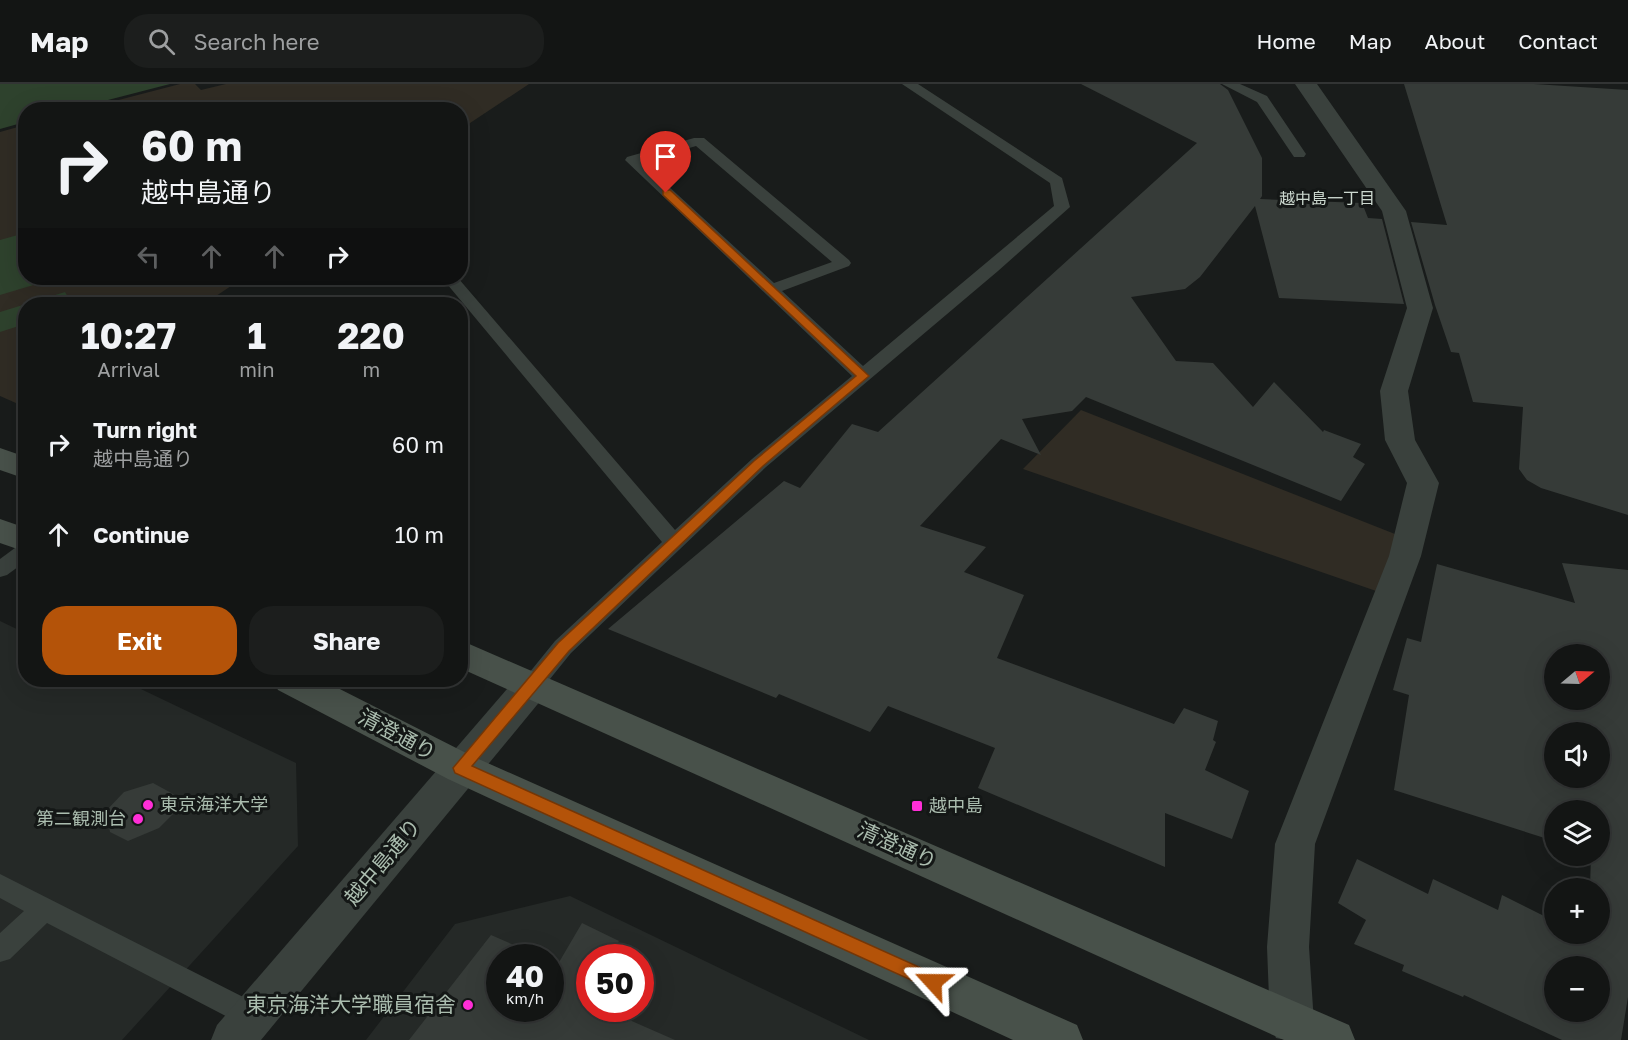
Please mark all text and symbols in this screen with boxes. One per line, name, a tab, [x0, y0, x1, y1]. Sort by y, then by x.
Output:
search box	[124, 14, 544, 68]
text: Map	[30, 25, 88, 58]
icon: search	[145, 25, 178, 58]
text: Search here	[193, 28, 319, 55]
text: Home	[1256, 28, 1316, 54]
text: Map	[1349, 28, 1392, 54]
text: About	[1425, 28, 1485, 54]
text: Contact	[1518, 28, 1598, 54]
text: 60 m	[141, 120, 242, 170]
icon: right	[42, 126, 120, 204]
pin	[640, 131, 691, 193]
icon: arrive	[649, 140, 682, 173]
text: 越中島通り	[141, 176, 276, 208]
district label: 越中島一丁目	[1279, 188, 1375, 208]
icon: left	[132, 240, 165, 273]
icon: ahead	[195, 240, 228, 273]
icon: ahead	[258, 240, 291, 273]
icon: right	[321, 240, 354, 273]
text: 10:27	[81, 314, 176, 357]
text: 1	[248, 314, 266, 357]
text: 220	[338, 314, 405, 357]
text: Arrival	[97, 357, 160, 381]
text: min	[239, 357, 275, 381]
text: m	[362, 357, 380, 381]
text: Turn right	[93, 416, 197, 443]
icon: right	[42, 428, 75, 461]
text: 60 m	[392, 431, 444, 458]
text: 越中島通り	[93, 446, 193, 470]
icon: ahead	[42, 518, 75, 551]
text: Continue	[93, 521, 189, 548]
text: 10 m	[395, 521, 444, 548]
button: Exit	[42, 606, 237, 675]
button: Share	[249, 606, 444, 675]
north arrow	[1544, 644, 1610, 710]
map controls	[1544, 644, 1610, 1022]
street label: 清澄通り	[354, 703, 441, 765]
button: sound	[1544, 722, 1610, 788]
place label: 東京海洋大学	[160, 793, 268, 815]
place label: 越中島	[929, 794, 983, 816]
marker: 東京海洋大学	[141, 798, 155, 812]
marker: 越中島	[910, 799, 924, 813]
button: layers	[1544, 800, 1610, 866]
place label: 第二観測台	[36, 807, 126, 829]
marker: 第二観測台	[131, 812, 145, 826]
street label: 越中島通り	[339, 813, 426, 910]
street label: 清澄通り	[854, 816, 941, 874]
button: +	[1544, 878, 1610, 944]
speed limit sign: 50	[576, 944, 654, 1022]
position arrow	[901, 950, 965, 1014]
button: −	[1544, 956, 1610, 1022]
text: 40	[506, 958, 544, 994]
text: km/h	[506, 989, 544, 1007]
place label: 東京海洋大学職員宿舎	[246, 991, 456, 1017]
marker: 東京海洋大学職員宿舎	[461, 998, 475, 1012]

